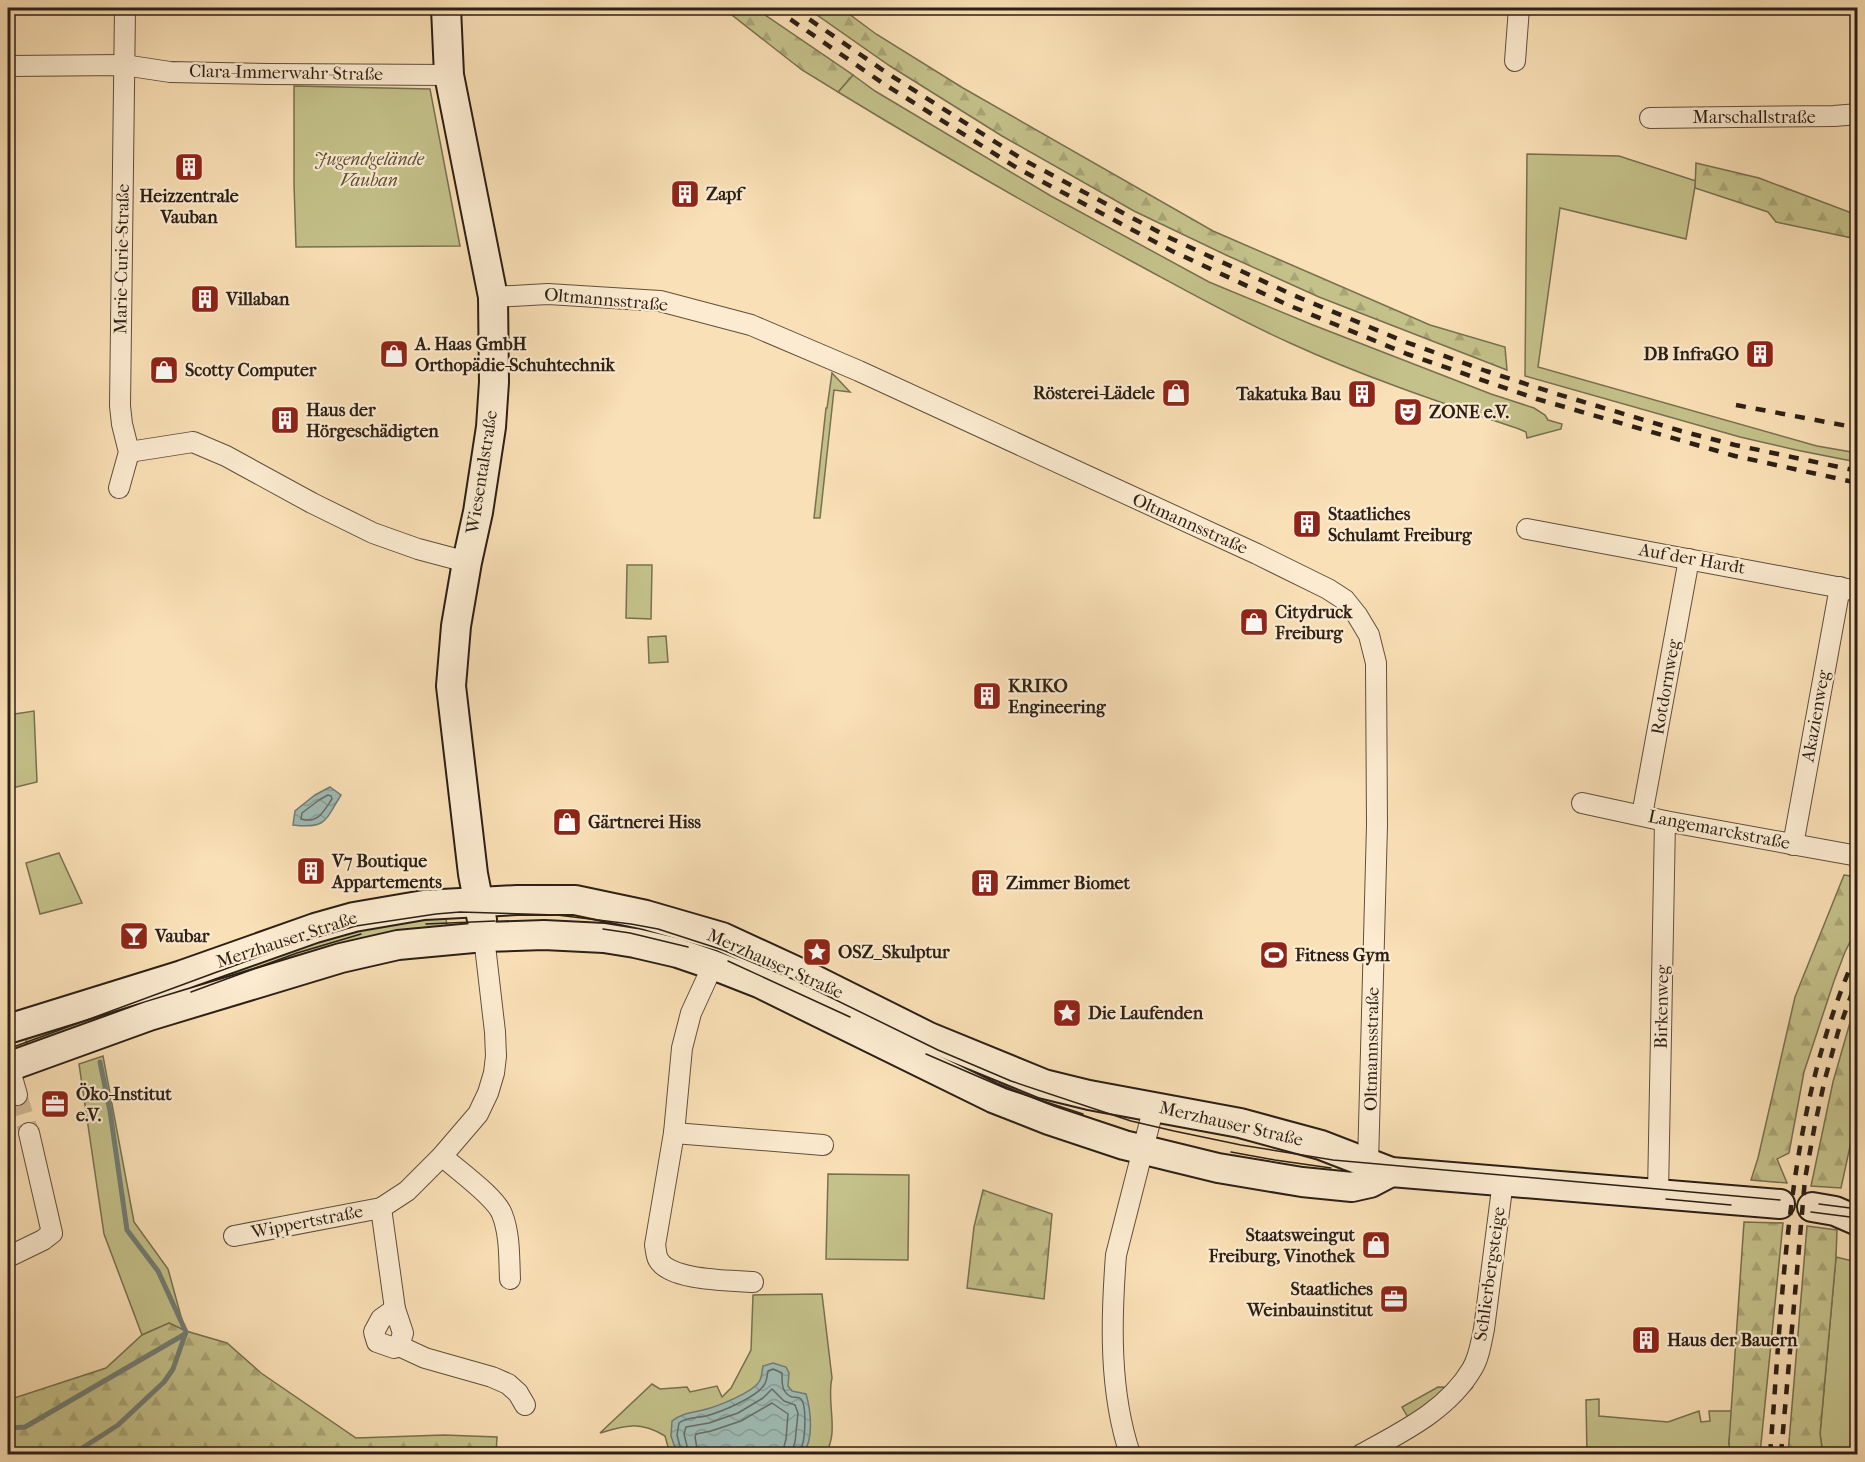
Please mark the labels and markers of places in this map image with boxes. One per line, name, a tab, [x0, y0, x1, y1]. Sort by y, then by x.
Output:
building icon: Heizzentrale Vauban	[173, 151, 205, 183]
building icon: Zapf	[669, 178, 701, 210]
place label: Zapf	[706, 184, 746, 205]
place label: Heizzentrale Vauban	[139, 186, 239, 228]
building icon: Villaban	[189, 283, 221, 315]
place label: Villaban	[225, 289, 290, 310]
place label: A. Haas GmbH Orthopädie-Schuhtechnik	[414, 334, 615, 376]
shop icon: A. Haas GmbH Orthopädie-Schuhtechnik	[378, 338, 410, 370]
building icon: DB InfraGO	[1744, 338, 1776, 370]
place label: DB InfraGO	[1644, 344, 1739, 365]
shop icon: Scotty Computer	[148, 354, 180, 386]
place label: Scotty Computer	[185, 360, 317, 381]
shop icon: Rösterei-Lädele	[1160, 377, 1192, 409]
building icon: Takatuka Bau	[1346, 378, 1378, 410]
place label: Rösterei-Lädele	[1033, 383, 1155, 404]
place label: Takatuka Bau	[1235, 384, 1342, 405]
theatre icon: ZONE e.V.	[1392, 396, 1424, 428]
place label: Haus der Hörgeschädigten	[306, 400, 439, 442]
place label: ZONE e.V.	[1429, 402, 1509, 423]
building icon: Haus der Hörgeschädigten	[269, 404, 301, 436]
place label: Staatliches Schulamt Freiburg	[1328, 504, 1473, 546]
building icon: Staatliches Schulamt Freiburg	[1291, 508, 1323, 540]
place label: Citydruck Freiburg	[1274, 602, 1353, 644]
shop icon: Citydruck Freiburg	[1238, 606, 1270, 638]
place label: KRIKO Engineering	[1008, 676, 1107, 718]
building icon: KRIKO Engineering	[971, 680, 1003, 712]
shop icon: Gärtnerei Hiss	[551, 806, 583, 838]
place label: Gärtnerei Hiss	[588, 812, 701, 833]
place label: V7 Boutique Appartements	[331, 851, 442, 893]
building icon: V7 Boutique Appartements	[295, 855, 327, 887]
building icon: Zimmer Biomet	[969, 867, 1001, 899]
place label: Zimmer Biomet	[1006, 873, 1130, 894]
bar icon: Vaubar	[118, 920, 150, 952]
place label: Vaubar	[154, 926, 210, 947]
place icon: OSZ_Skulptur	[801, 936, 833, 968]
sports icon: Fitness Gym	[1258, 939, 1290, 971]
place label: OSZ_Skulptur	[838, 942, 950, 963]
place label: Fitness Gym	[1294, 945, 1391, 966]
place icon: Die Laufenden	[1051, 997, 1083, 1029]
place label: Die Laufenden	[1088, 1003, 1204, 1024]
place label: Öko-Institut e.V.	[76, 1082, 172, 1126]
office icon: Öko-Institut e.V.	[39, 1088, 71, 1120]
place label: Staatsweingut Freiburg, Vinothek	[1207, 1225, 1356, 1267]
shop icon: Staatsweingut Freiburg, Vinothek	[1360, 1229, 1392, 1261]
place label: Staatliches Weinbauinstitut	[1246, 1279, 1374, 1321]
office icon: Staatliches Weinbauinstitut	[1378, 1283, 1410, 1315]
building icon: Haus der Bauern	[1630, 1324, 1662, 1356]
place label: Haus der Bauern	[1667, 1330, 1798, 1351]

